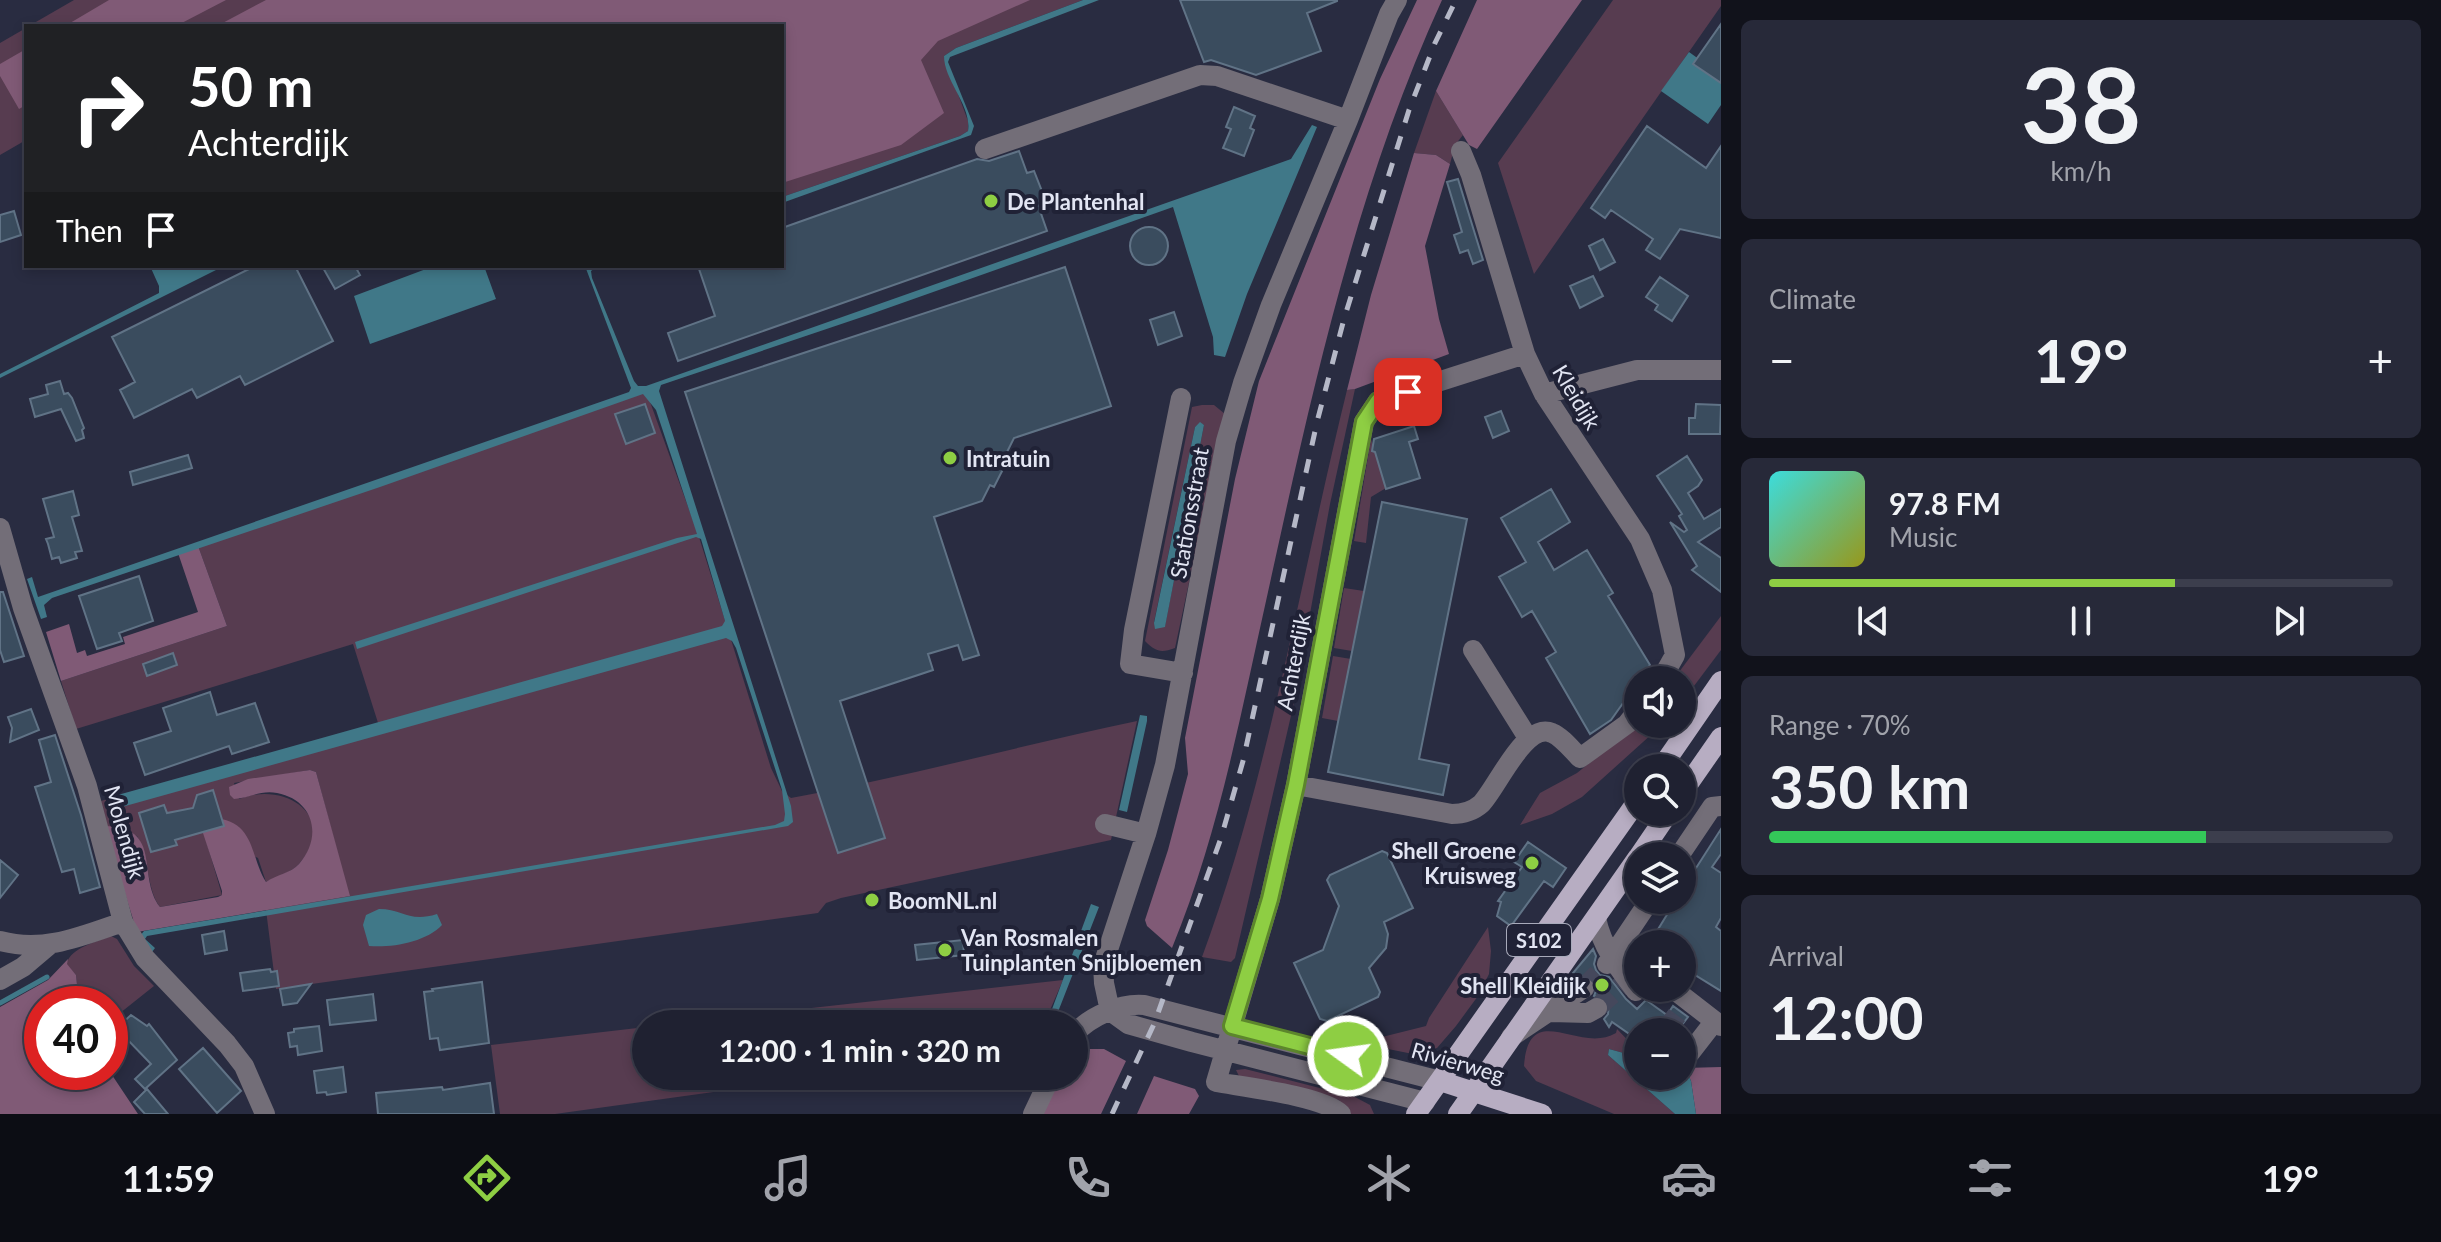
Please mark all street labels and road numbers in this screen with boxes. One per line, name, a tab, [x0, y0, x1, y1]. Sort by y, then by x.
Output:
street label: Kleidijk	[1547, 360, 1607, 435]
street label: Stationsstraat	[1164, 445, 1214, 581]
street label: Achterdijk	[1270, 610, 1316, 713]
street label: Molendijk	[99, 782, 151, 883]
road number: S102	[1507, 924, 1571, 956]
street label: Rivierweg	[1408, 1036, 1508, 1088]

